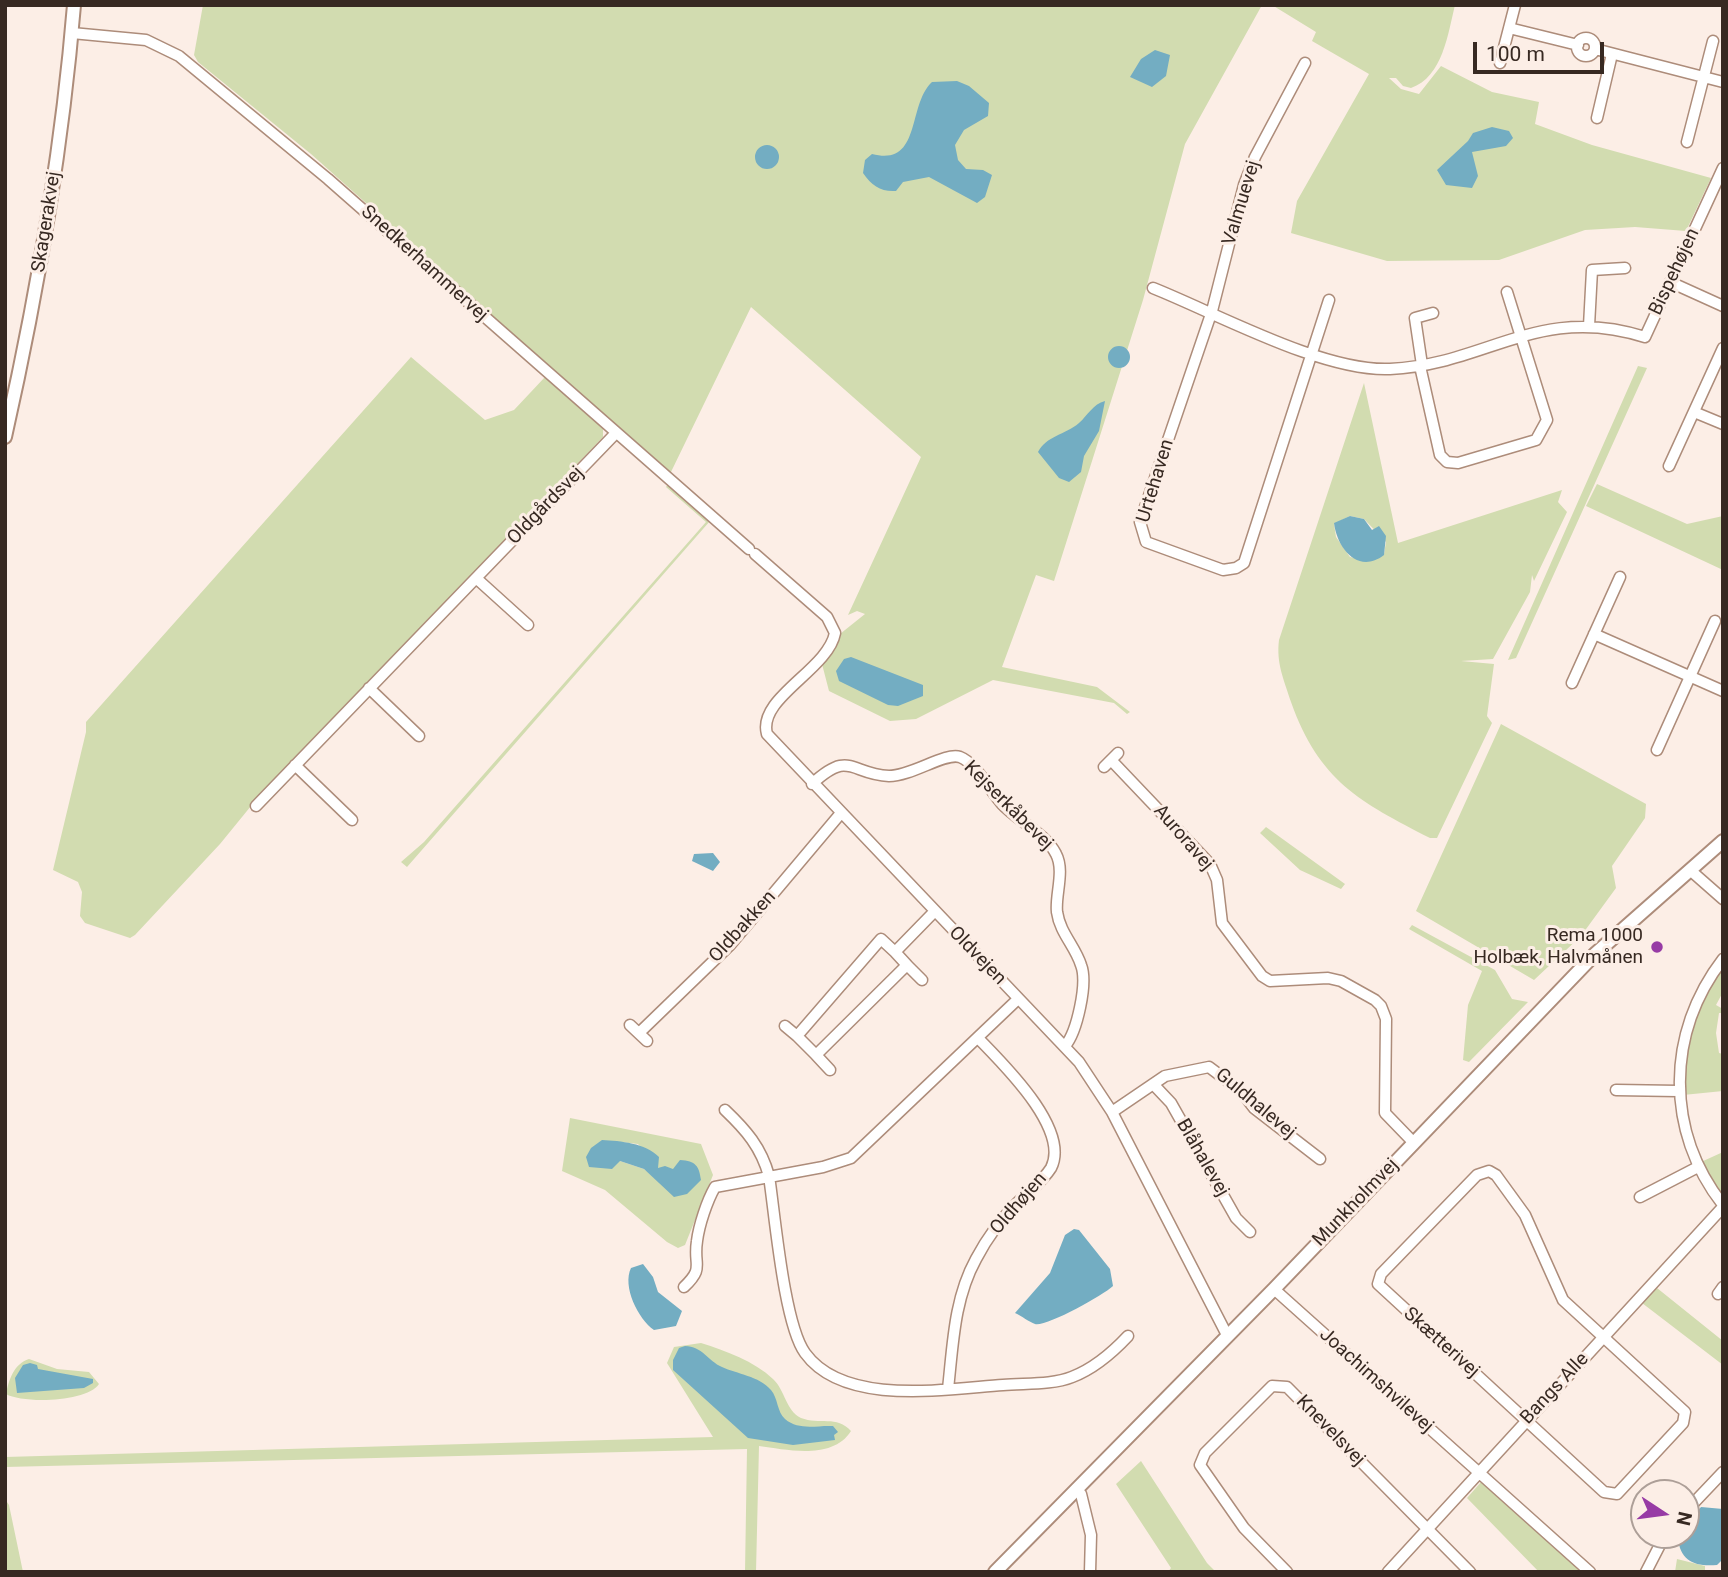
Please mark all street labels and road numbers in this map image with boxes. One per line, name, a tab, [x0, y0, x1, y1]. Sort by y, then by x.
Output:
street label: Valmuevej	[1218, 158, 1266, 248]
street label: Skagerakvej	[28, 170, 66, 274]
street label: Snedkerhammervej	[356, 201, 492, 327]
street label: Bispehøjen	[1645, 225, 1705, 319]
street label: Urtehaven	[1133, 437, 1179, 525]
street label: Oldgårdsvej	[503, 462, 589, 550]
street label: Kejserkåbevej	[959, 757, 1057, 855]
street label: Auroravej	[1148, 800, 1218, 876]
street label: Oldbakken	[705, 886, 781, 968]
street label: Oldvejen	[944, 922, 1010, 990]
street label: Guldhalevej	[1210, 1064, 1300, 1144]
street label: Blåhalevej	[1171, 1115, 1233, 1201]
street label: Munkholmvej	[1308, 1154, 1404, 1252]
street label: Oldhøjen	[986, 1168, 1052, 1240]
street label: Skætterivej	[1398, 1303, 1484, 1383]
street label: Joachimshvilevej	[1314, 1324, 1438, 1438]
street label: Bangs Alle	[1516, 1348, 1594, 1430]
street label: Knevelsvej	[1291, 1391, 1369, 1471]

